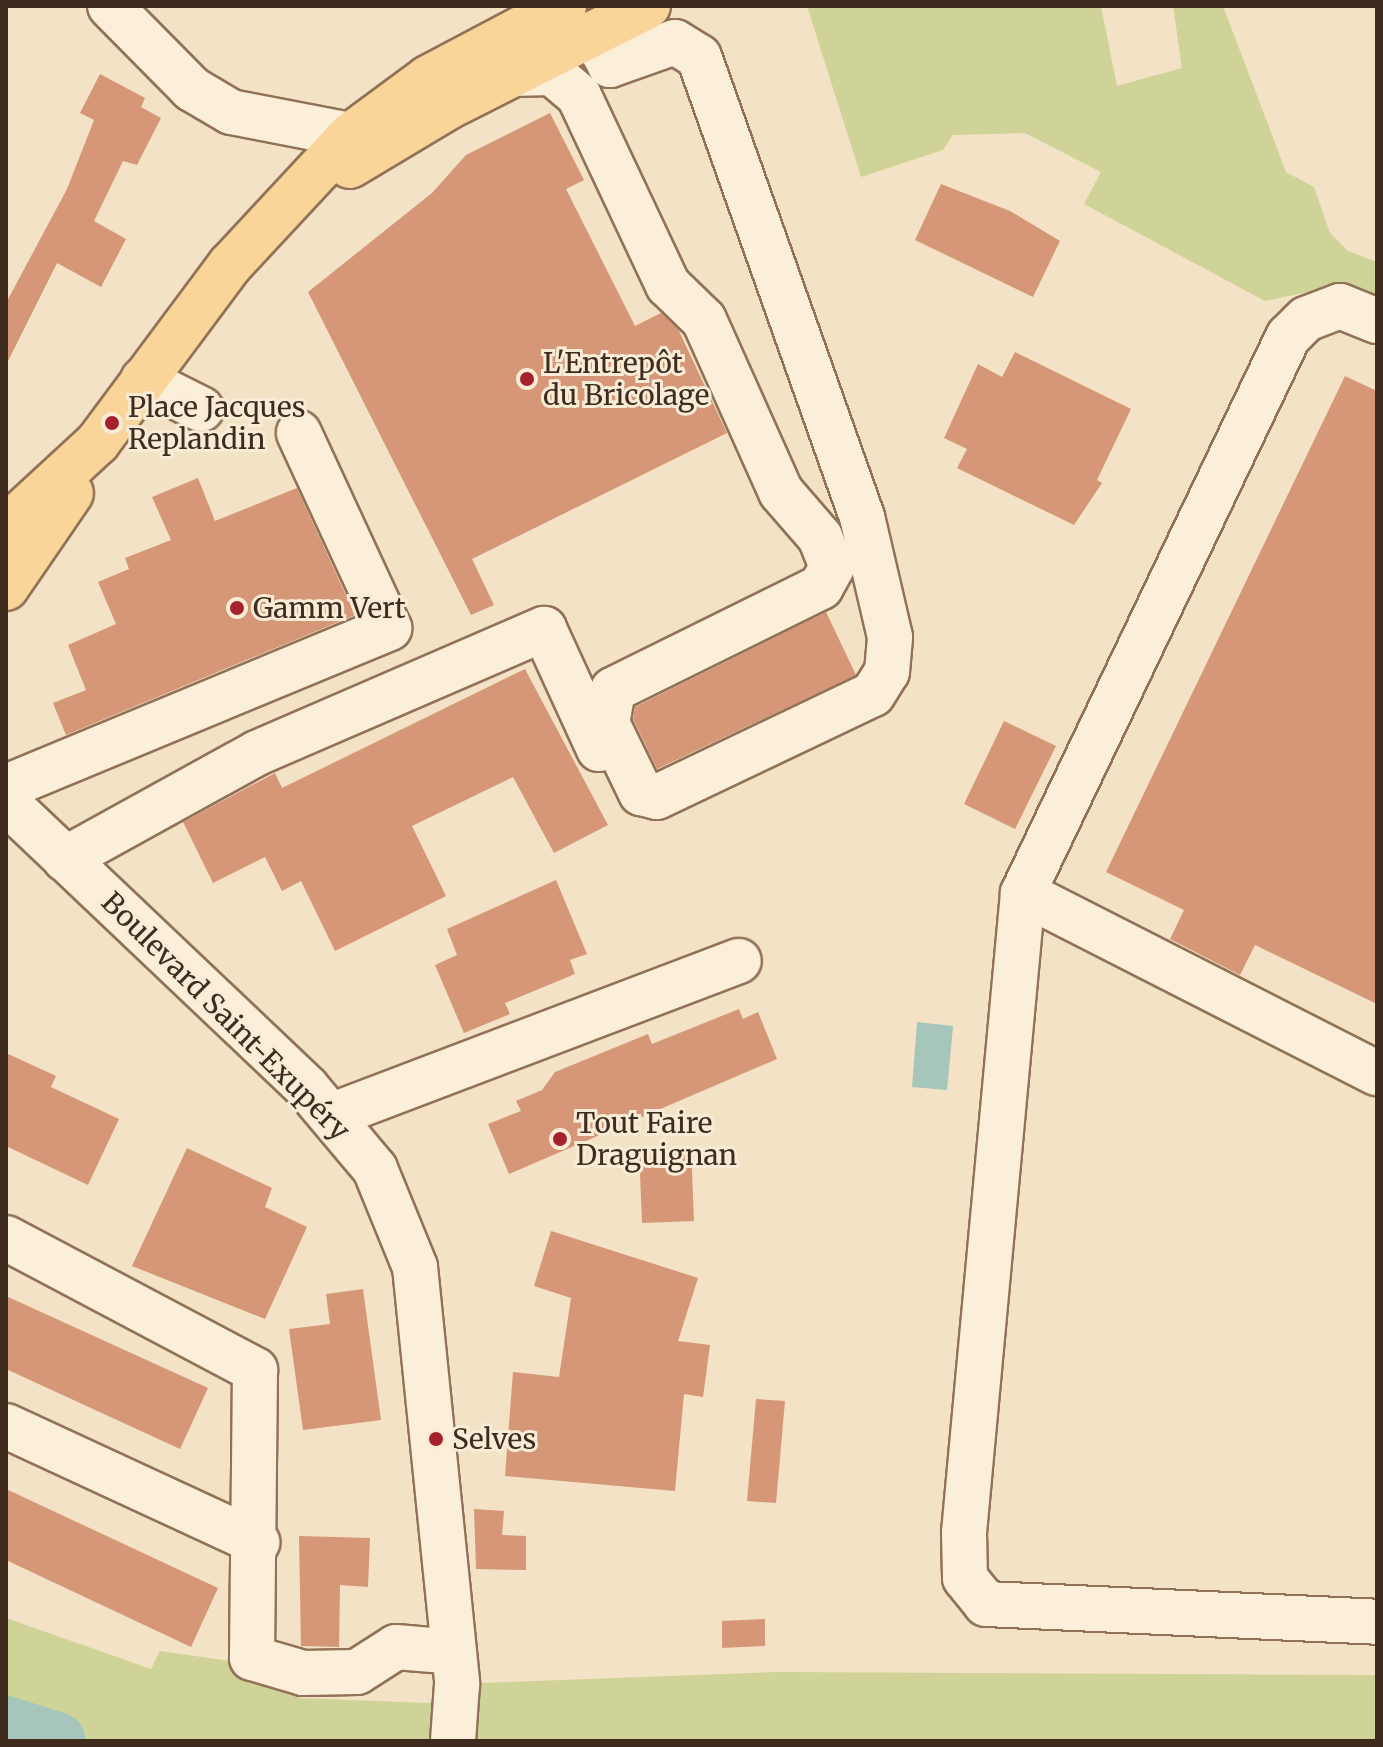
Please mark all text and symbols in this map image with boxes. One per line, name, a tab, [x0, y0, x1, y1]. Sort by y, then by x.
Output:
place label: L'Entrepôt du Bricolage	[543, 346, 709, 412]
marker: L'Entrepôt du Bricolage	[518, 370, 536, 388]
place label: Place Jacques Replandin	[128, 390, 306, 456]
marker: Place Jacques Replandin	[103, 414, 121, 432]
place label: Gamm Vert	[253, 591, 406, 625]
marker: Gamm Vert	[228, 599, 246, 617]
street label: Boulevard Saint-Exupéry	[95, 885, 357, 1147]
place label: Tout Faire Draguignan	[576, 1106, 737, 1172]
marker: Tout Faire Draguignan	[551, 1130, 569, 1148]
place label: Selves	[452, 1422, 536, 1456]
marker: Selves	[427, 1430, 445, 1448]

